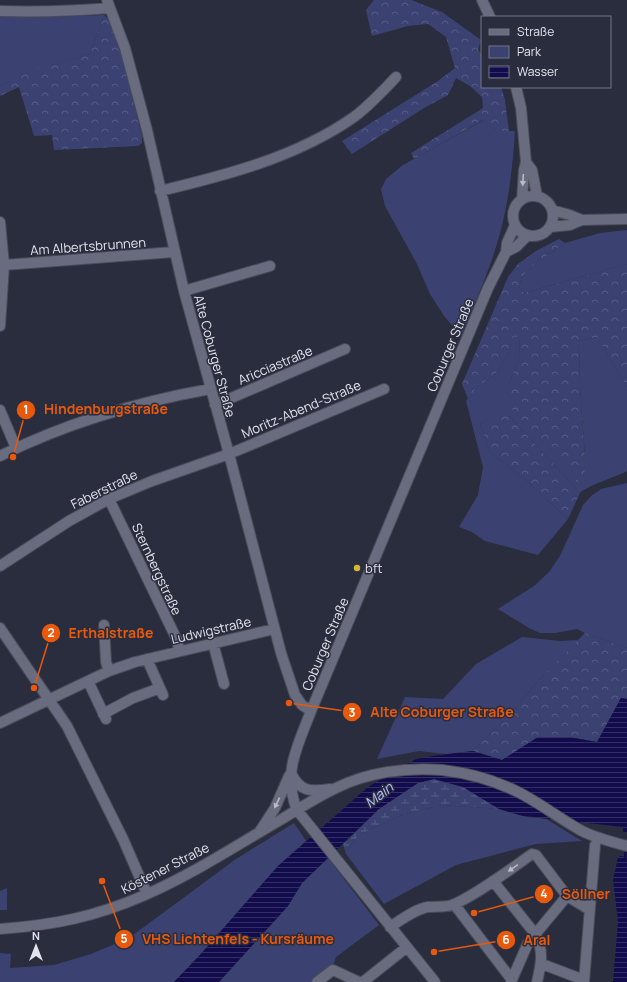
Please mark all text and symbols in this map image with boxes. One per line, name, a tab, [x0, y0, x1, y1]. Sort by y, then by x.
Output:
legend	[481, 16, 611, 88]
text: Straße	[517, 23, 554, 40]
text: Park	[517, 43, 542, 60]
text: Wasser	[517, 63, 559, 80]
one-way arrow	[520, 174, 527, 186]
street label: Am Albertsbrunnen	[30, 233, 146, 259]
street label: Alte Coburger Straße	[190, 293, 240, 420]
street label: Coburger Straße	[422, 295, 478, 394]
street label: Aricciastraße	[235, 341, 315, 389]
street label: Moritz-Abend-Straße	[239, 376, 364, 442]
callout: Hindenburgstraße	[16, 397, 176, 423]
text: Hindenburgstraße	[44, 399, 168, 418]
text: 1	[23, 401, 29, 418]
street label: Faberstraße	[68, 465, 141, 513]
street label: Sternbergstraße	[128, 520, 186, 618]
place label: bft	[365, 559, 383, 577]
marker: bft	[352, 563, 362, 573]
street label: Coburger Straße	[297, 594, 353, 693]
street label: Ludwigstraße	[169, 612, 253, 648]
callout: Erthalstraße	[41, 620, 162, 646]
text: Erthalstraße	[68, 623, 154, 642]
text: 2	[47, 624, 55, 641]
callout: Alte Coburger Straße	[342, 699, 522, 725]
text: Alte Coburger Straße	[370, 702, 514, 721]
text: 3	[349, 704, 356, 721]
water label: Main	[361, 777, 397, 812]
one-way arrow	[274, 797, 280, 808]
street label: Köstener Straße	[118, 838, 213, 898]
one-way arrow	[507, 864, 518, 872]
callout: Söllner	[534, 881, 618, 907]
text: Söllner	[562, 884, 611, 903]
text: 4	[540, 885, 548, 902]
north arrow	[16, 926, 56, 966]
callout: VHS Lichtenfels - Kursräume	[114, 926, 342, 952]
callout: Aral	[496, 927, 559, 953]
text: N	[32, 928, 40, 943]
text: VHS Lichtenfels - Kursräume	[142, 929, 334, 948]
text: 5	[120, 930, 128, 947]
text: Aral	[524, 930, 550, 949]
text: 6	[502, 931, 510, 948]

